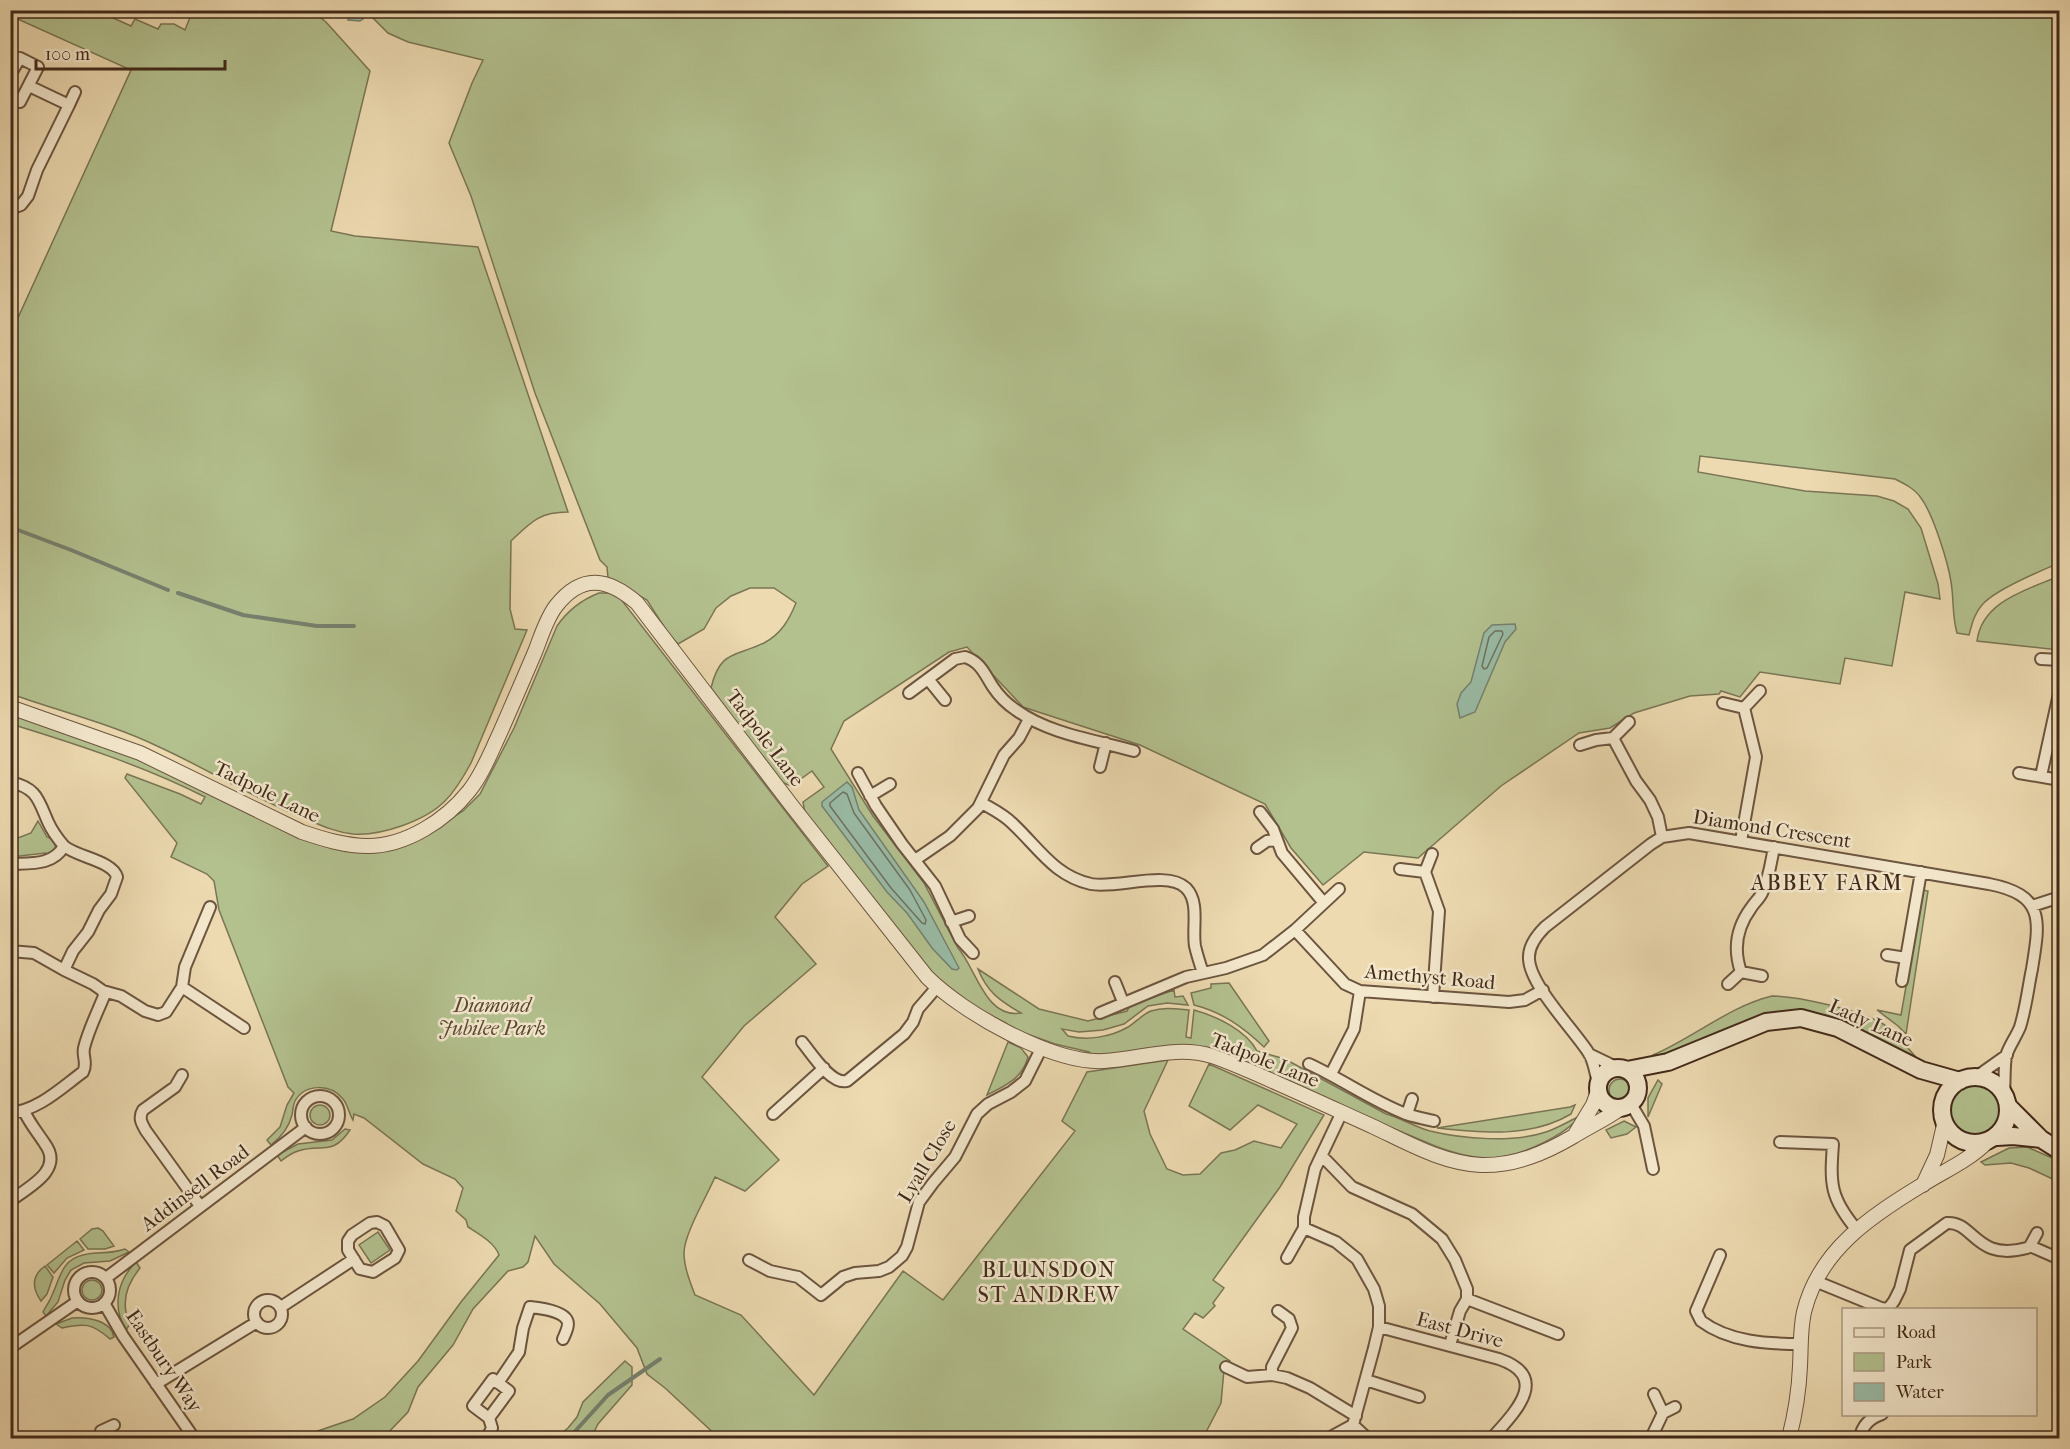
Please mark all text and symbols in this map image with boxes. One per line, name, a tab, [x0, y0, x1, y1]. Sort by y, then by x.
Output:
scale bar	[36, 33, 225, 71]
text: 100 m	[45, 44, 90, 65]
street label: Tadpole Lane	[721, 685, 809, 791]
street label: Tadpole Lane	[210, 756, 324, 828]
street label: Diamond Crescent	[1691, 805, 1853, 853]
district label: ABBEY FARM	[1750, 870, 1903, 896]
street label: Amethyst Road	[1363, 960, 1497, 994]
park label: Diamond Jubilee Park	[438, 994, 546, 1040]
street label: Lady Lane	[1825, 994, 1917, 1052]
street label: Tadpole Lane	[1207, 1028, 1323, 1092]
street label: Lyall Close	[893, 1115, 961, 1207]
street label: Addinsell Road	[136, 1139, 254, 1237]
district label: BLUNSDON ST ANDREW	[978, 1257, 1120, 1308]
street label: Eastbury Way	[121, 1305, 208, 1418]
street label: East Drive	[1414, 1307, 1506, 1353]
legend	[1842, 1308, 2037, 1416]
text: Road	[1896, 1322, 1936, 1343]
text: Park	[1896, 1352, 1933, 1373]
text: Water	[1895, 1382, 1944, 1403]

